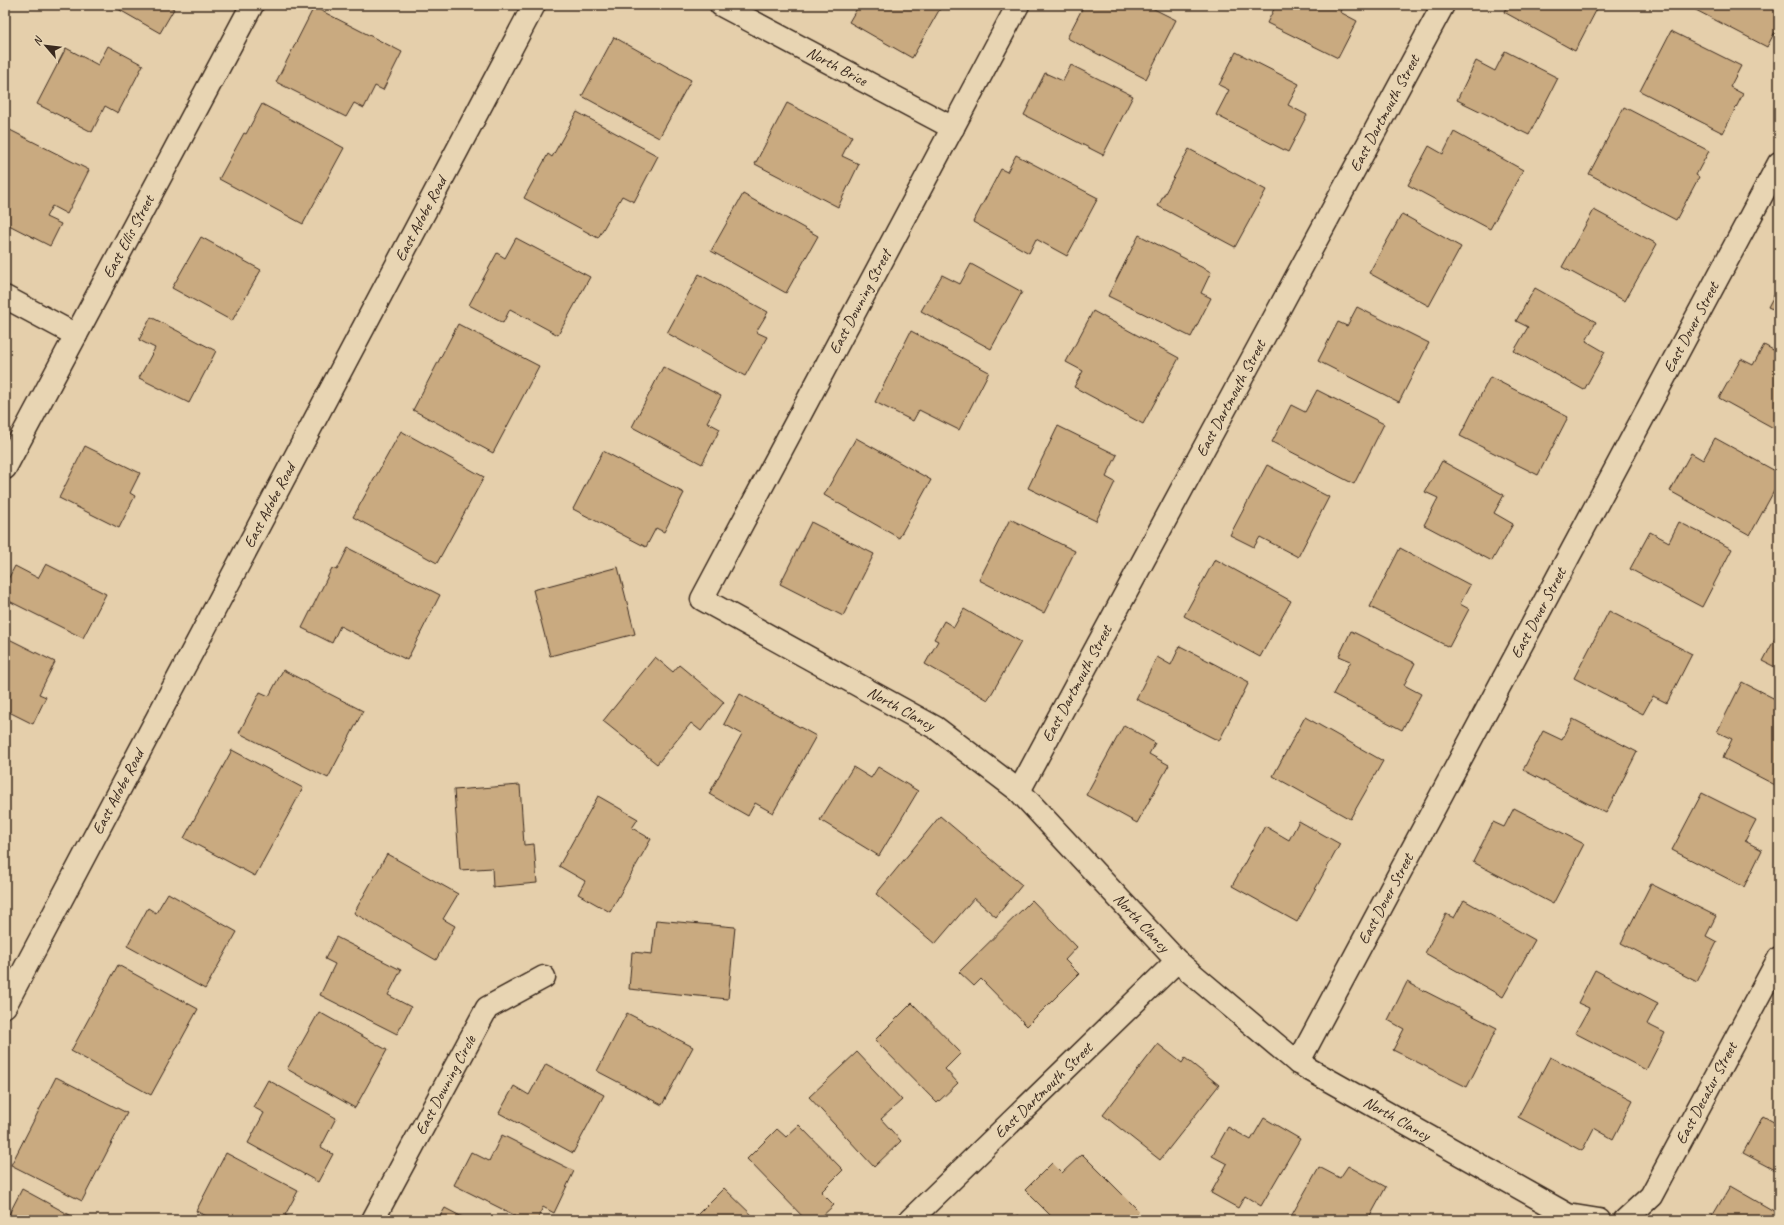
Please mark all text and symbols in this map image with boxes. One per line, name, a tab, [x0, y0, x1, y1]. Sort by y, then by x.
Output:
north arrow	[26, 26, 66, 66]
text: N	[29, 33, 46, 48]
street label: North Brice	[803, 42, 872, 91]
street label: East Dartmouth Street	[1345, 50, 1425, 175]
street label: East Adobe Road	[390, 171, 453, 265]
street label: East Ellis Street	[98, 190, 159, 282]
street label: East Downing Street	[824, 244, 897, 357]
street label: East Dover Street	[1659, 277, 1724, 376]
street label: East Dartmouth Street	[1191, 335, 1271, 460]
street label: East Adobe Road	[239, 457, 301, 551]
street label: East Dover Street	[1506, 563, 1572, 662]
street label: East Dartmouth Street	[1037, 620, 1117, 745]
street label: North Clancy	[864, 682, 939, 736]
street label: East Adobe Road	[88, 744, 150, 838]
street label: East Dover Street	[1353, 849, 1419, 948]
street label: North Clancy	[1109, 889, 1175, 958]
street label: East Downing Circle	[411, 1030, 481, 1138]
street label: East Dartmouth Street	[990, 1037, 1098, 1143]
street label: East Decatur Street	[1671, 1038, 1742, 1148]
street label: North Clancy	[1360, 1092, 1435, 1146]

